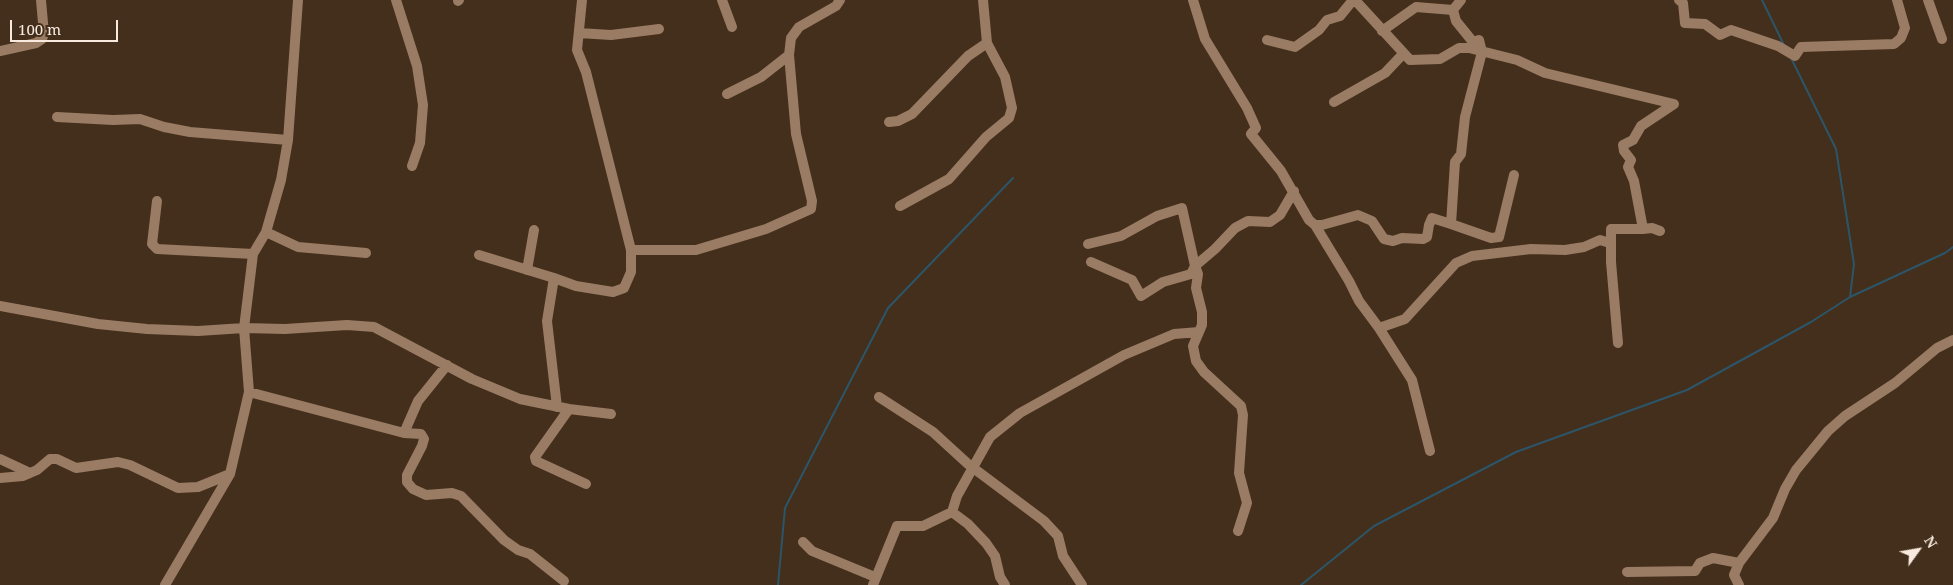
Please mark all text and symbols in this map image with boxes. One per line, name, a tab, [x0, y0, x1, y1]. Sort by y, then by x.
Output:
scale bar	[12, 10, 120, 42]
text: 100 m	[18, 19, 61, 39]
north arrow	[1893, 525, 1943, 575]
text: N	[1920, 532, 1942, 551]

